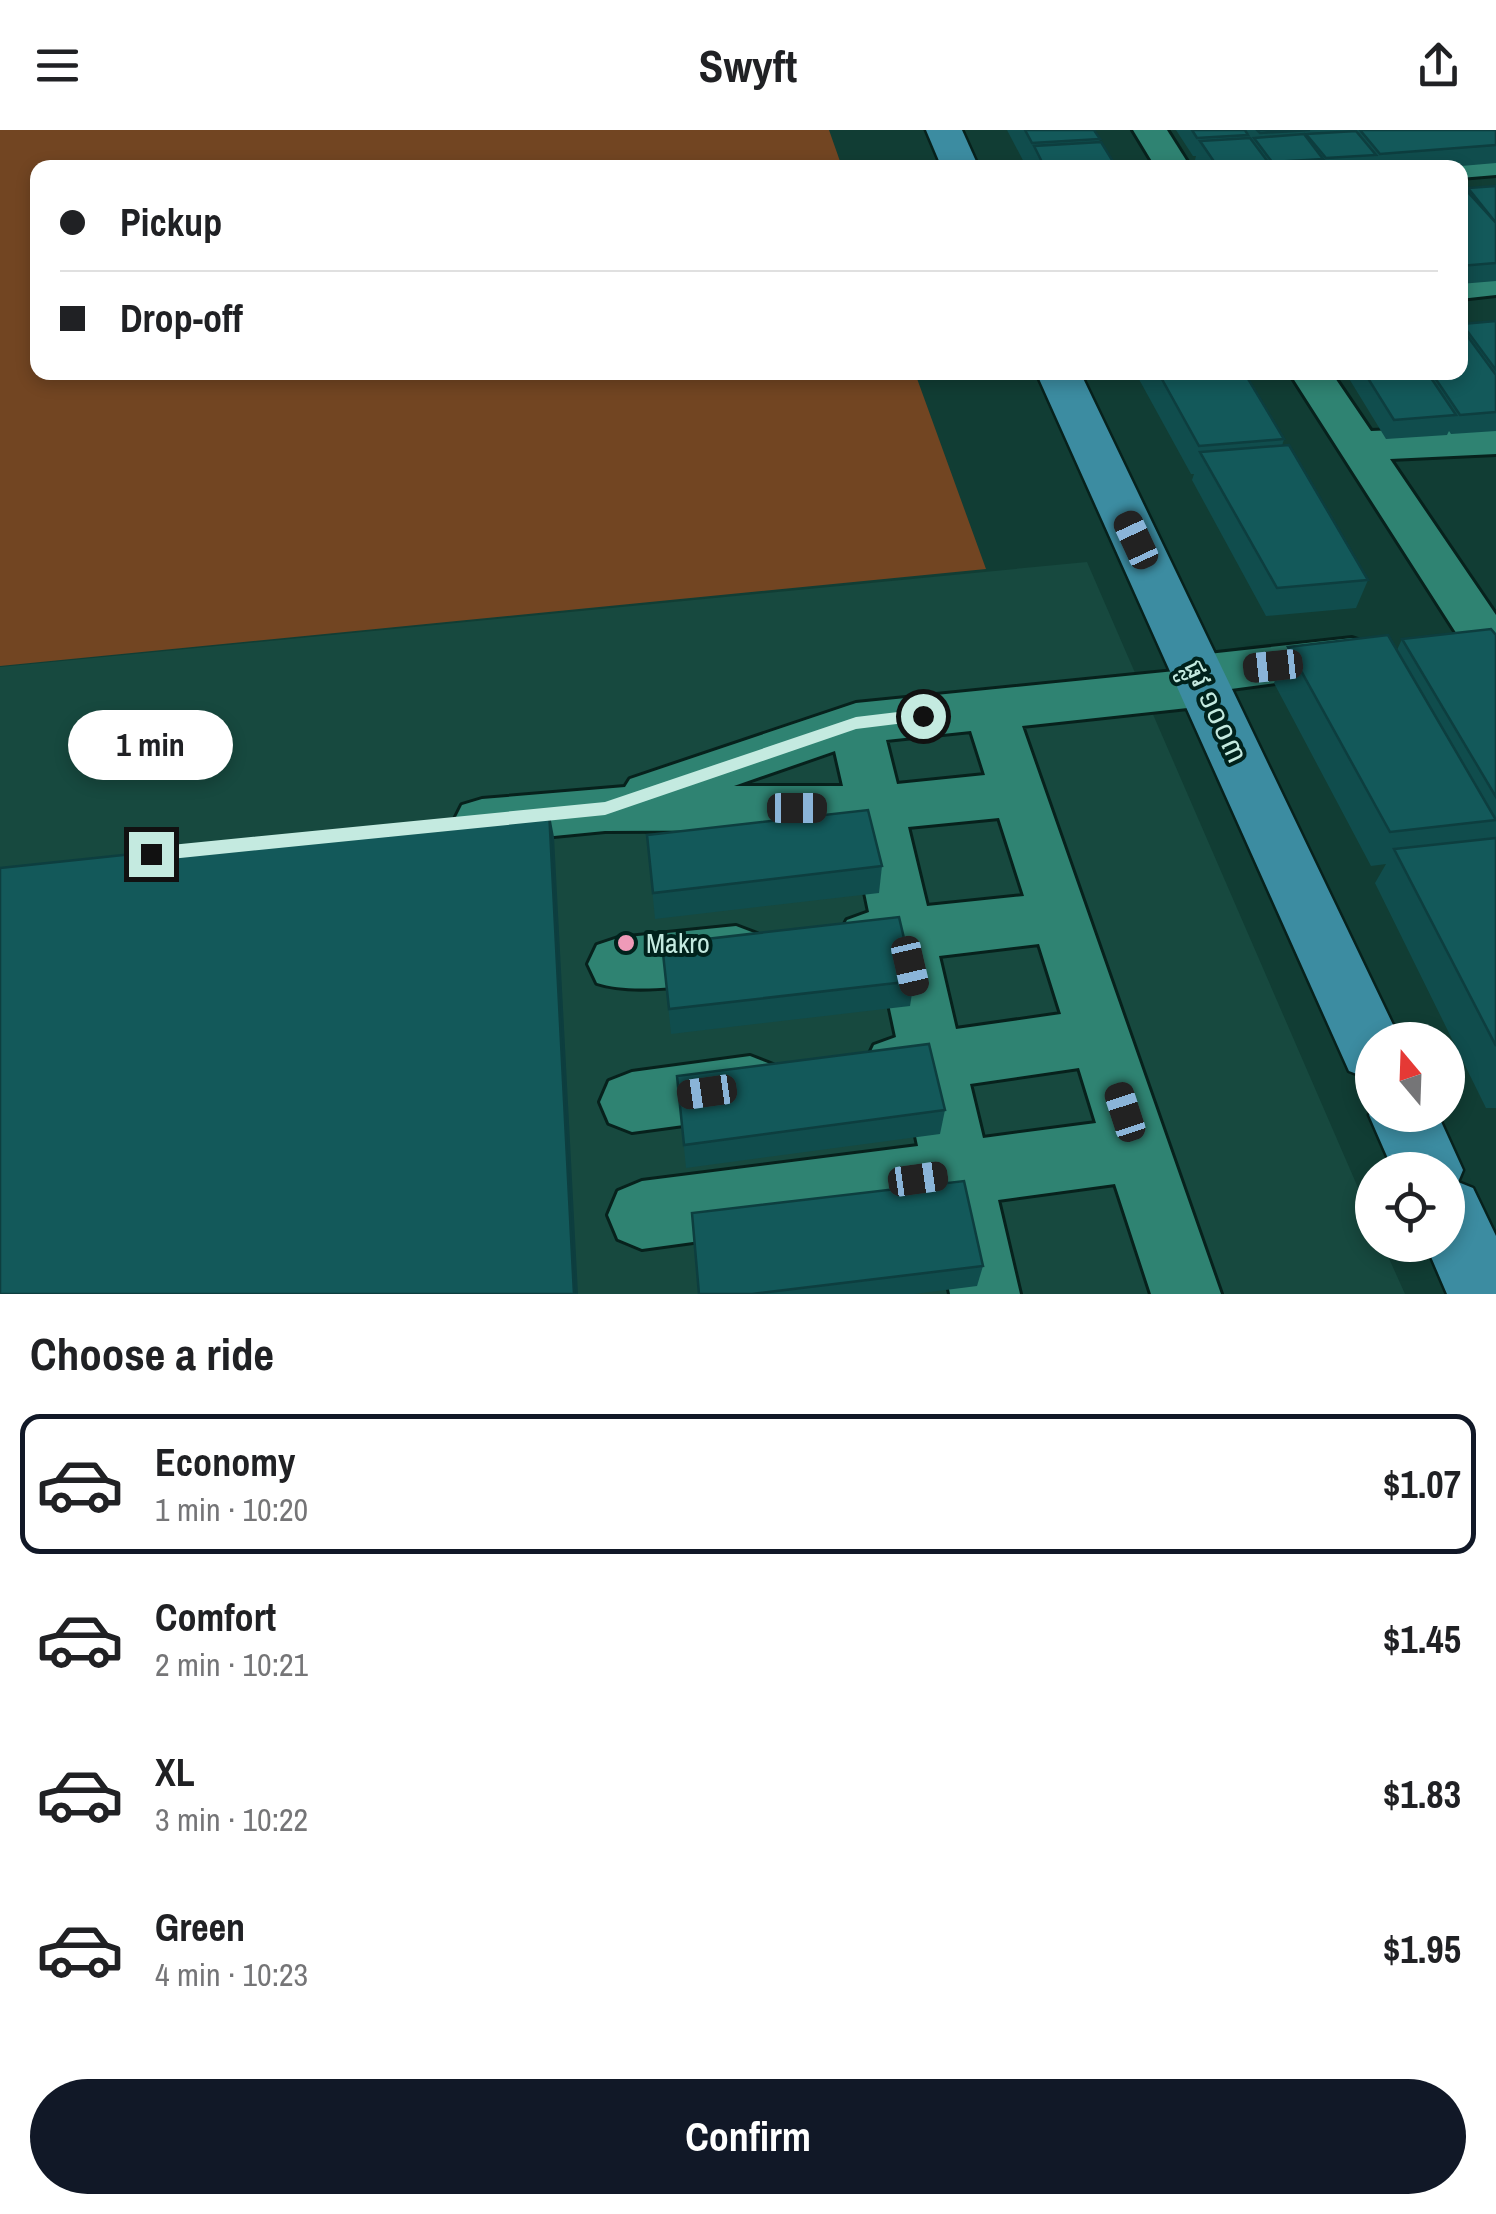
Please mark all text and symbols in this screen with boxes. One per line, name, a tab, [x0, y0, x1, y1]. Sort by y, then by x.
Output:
text: Swyft	[699, 35, 797, 96]
icon: menu	[30, 38, 85, 93]
icon: share	[1411, 38, 1466, 93]
text: Pickup	[120, 197, 222, 248]
text: Drop-off	[120, 293, 243, 344]
car	[1110, 506, 1162, 574]
car	[1242, 648, 1304, 684]
street label: ផ្លូវ ១០០៣	[1170, 653, 1257, 772]
route start	[901, 694, 946, 739]
callout: 1 min	[68, 709, 234, 779]
text: 1 min	[116, 723, 185, 766]
car	[767, 793, 827, 823]
route end	[129, 832, 174, 877]
place label: Makro	[646, 924, 710, 962]
marker: Makro	[615, 932, 637, 954]
car	[889, 933, 931, 999]
north arrow	[1355, 1022, 1465, 1132]
map controls	[1355, 1022, 1465, 1262]
car	[675, 1073, 739, 1111]
car	[1101, 1079, 1149, 1145]
button: locate	[1355, 1152, 1465, 1262]
car	[886, 1160, 950, 1198]
text: Choose a ride	[30, 1323, 274, 1384]
text: Economy	[155, 1437, 295, 1488]
icon: car	[35, 1439, 125, 1529]
text: $1.07	[1383, 1459, 1461, 1510]
text: 1 min · 10:20	[155, 1488, 308, 1531]
text: Comfort	[155, 1592, 276, 1643]
icon: car	[35, 1594, 125, 1684]
text: $1.45	[1383, 1614, 1461, 1665]
text: 2 min · 10:21	[155, 1643, 308, 1686]
text: XL	[155, 1747, 195, 1798]
icon: car	[35, 1749, 125, 1839]
text: $1.83	[1383, 1769, 1461, 1820]
text: 3 min · 10:22	[155, 1798, 308, 1841]
text: Green	[155, 1902, 245, 1953]
icon: car	[35, 1904, 125, 1994]
text: $1.95	[1383, 1924, 1461, 1975]
text: 4 min · 10:23	[155, 1953, 308, 1996]
button: Confirm	[30, 2079, 1466, 2194]

